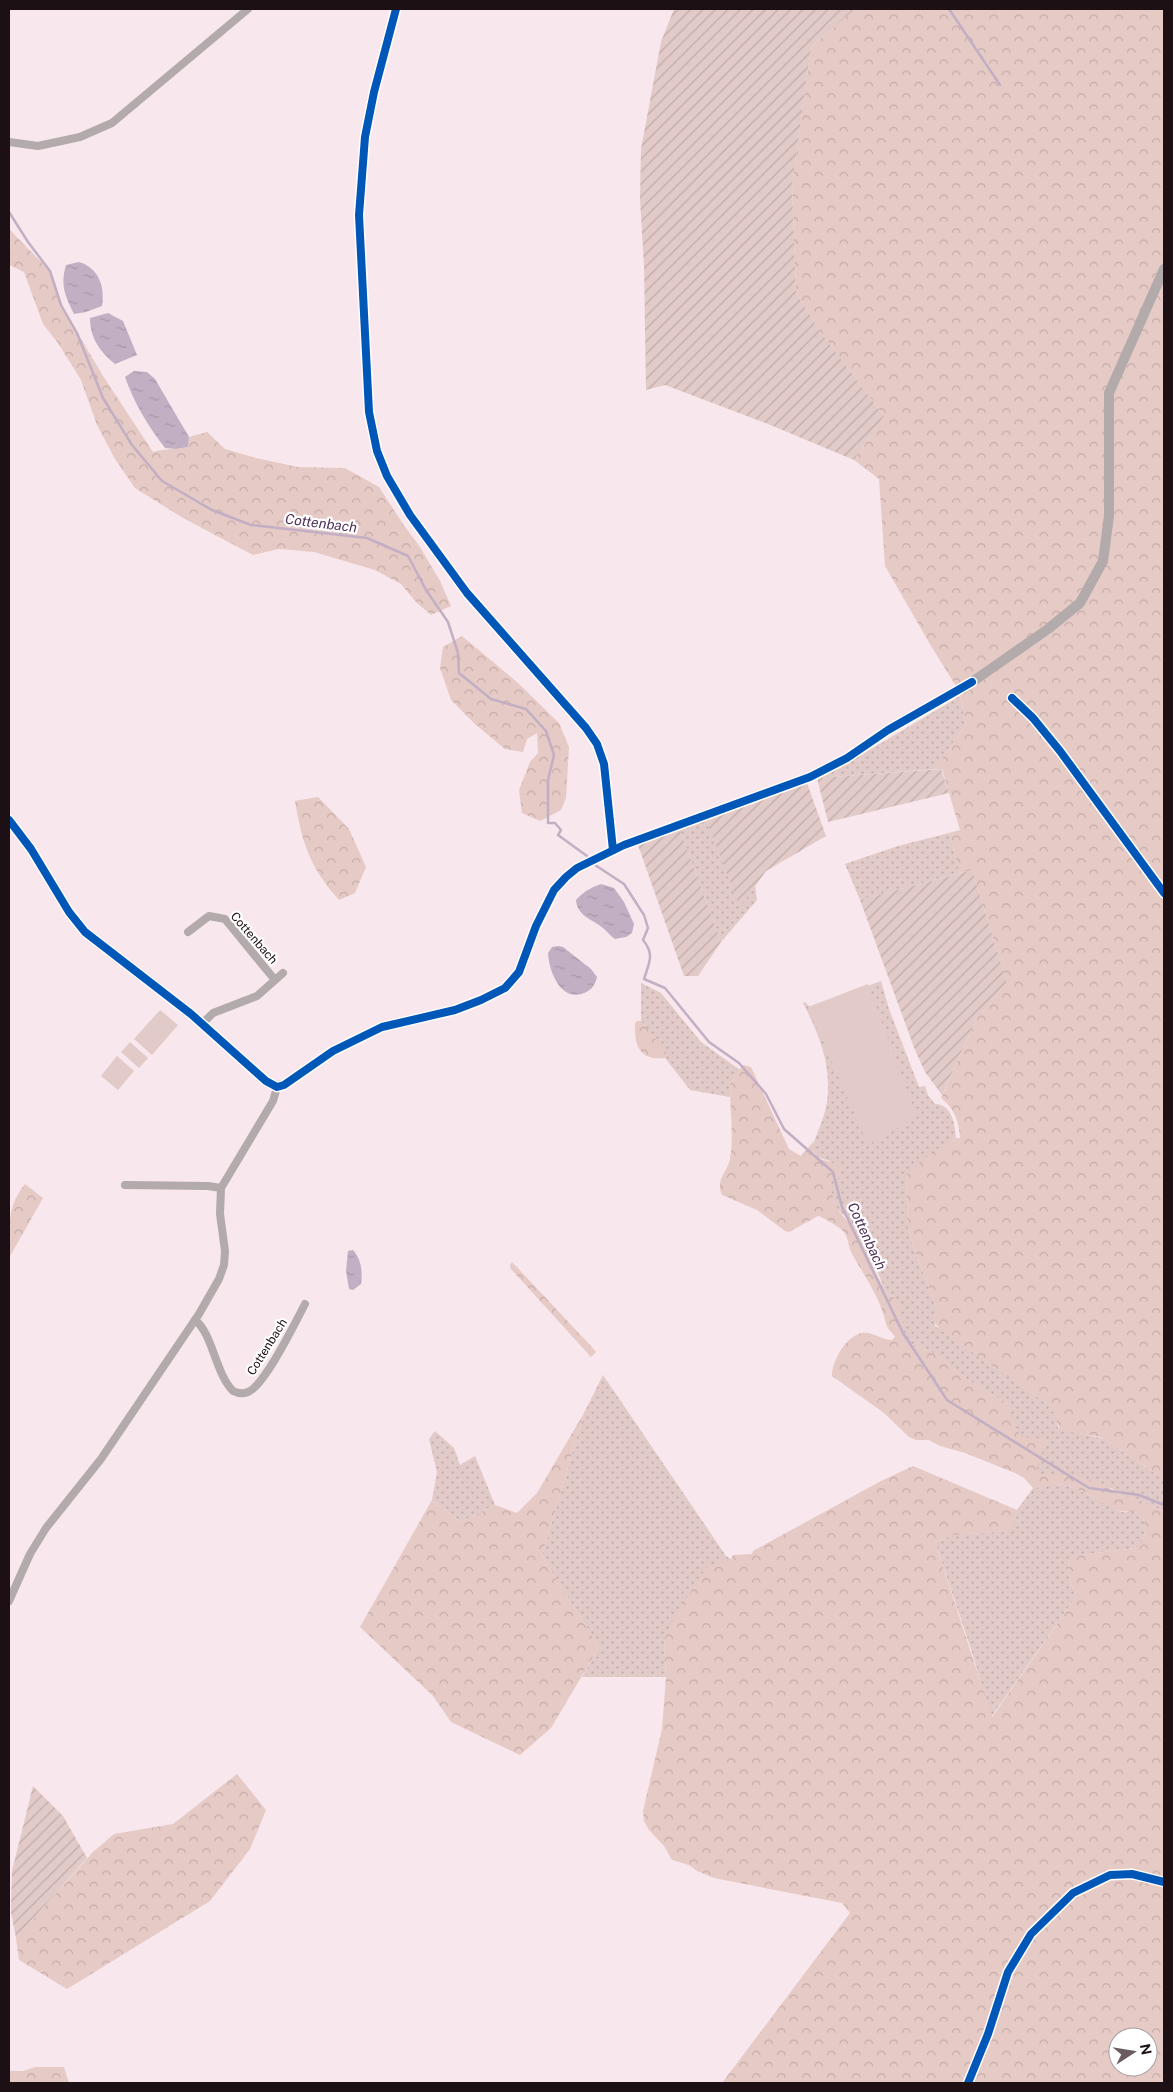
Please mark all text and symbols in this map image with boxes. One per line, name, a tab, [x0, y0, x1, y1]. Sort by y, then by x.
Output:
water label: Cottenbach	[284, 511, 358, 535]
street label: Cottenbach	[228, 909, 280, 967]
water label: Cottenbach	[844, 1200, 890, 1272]
street label: Cottenbach	[244, 1316, 290, 1378]
north arrow	[1108, 2027, 1158, 2077]
text: N	[1137, 2042, 1155, 2056]

